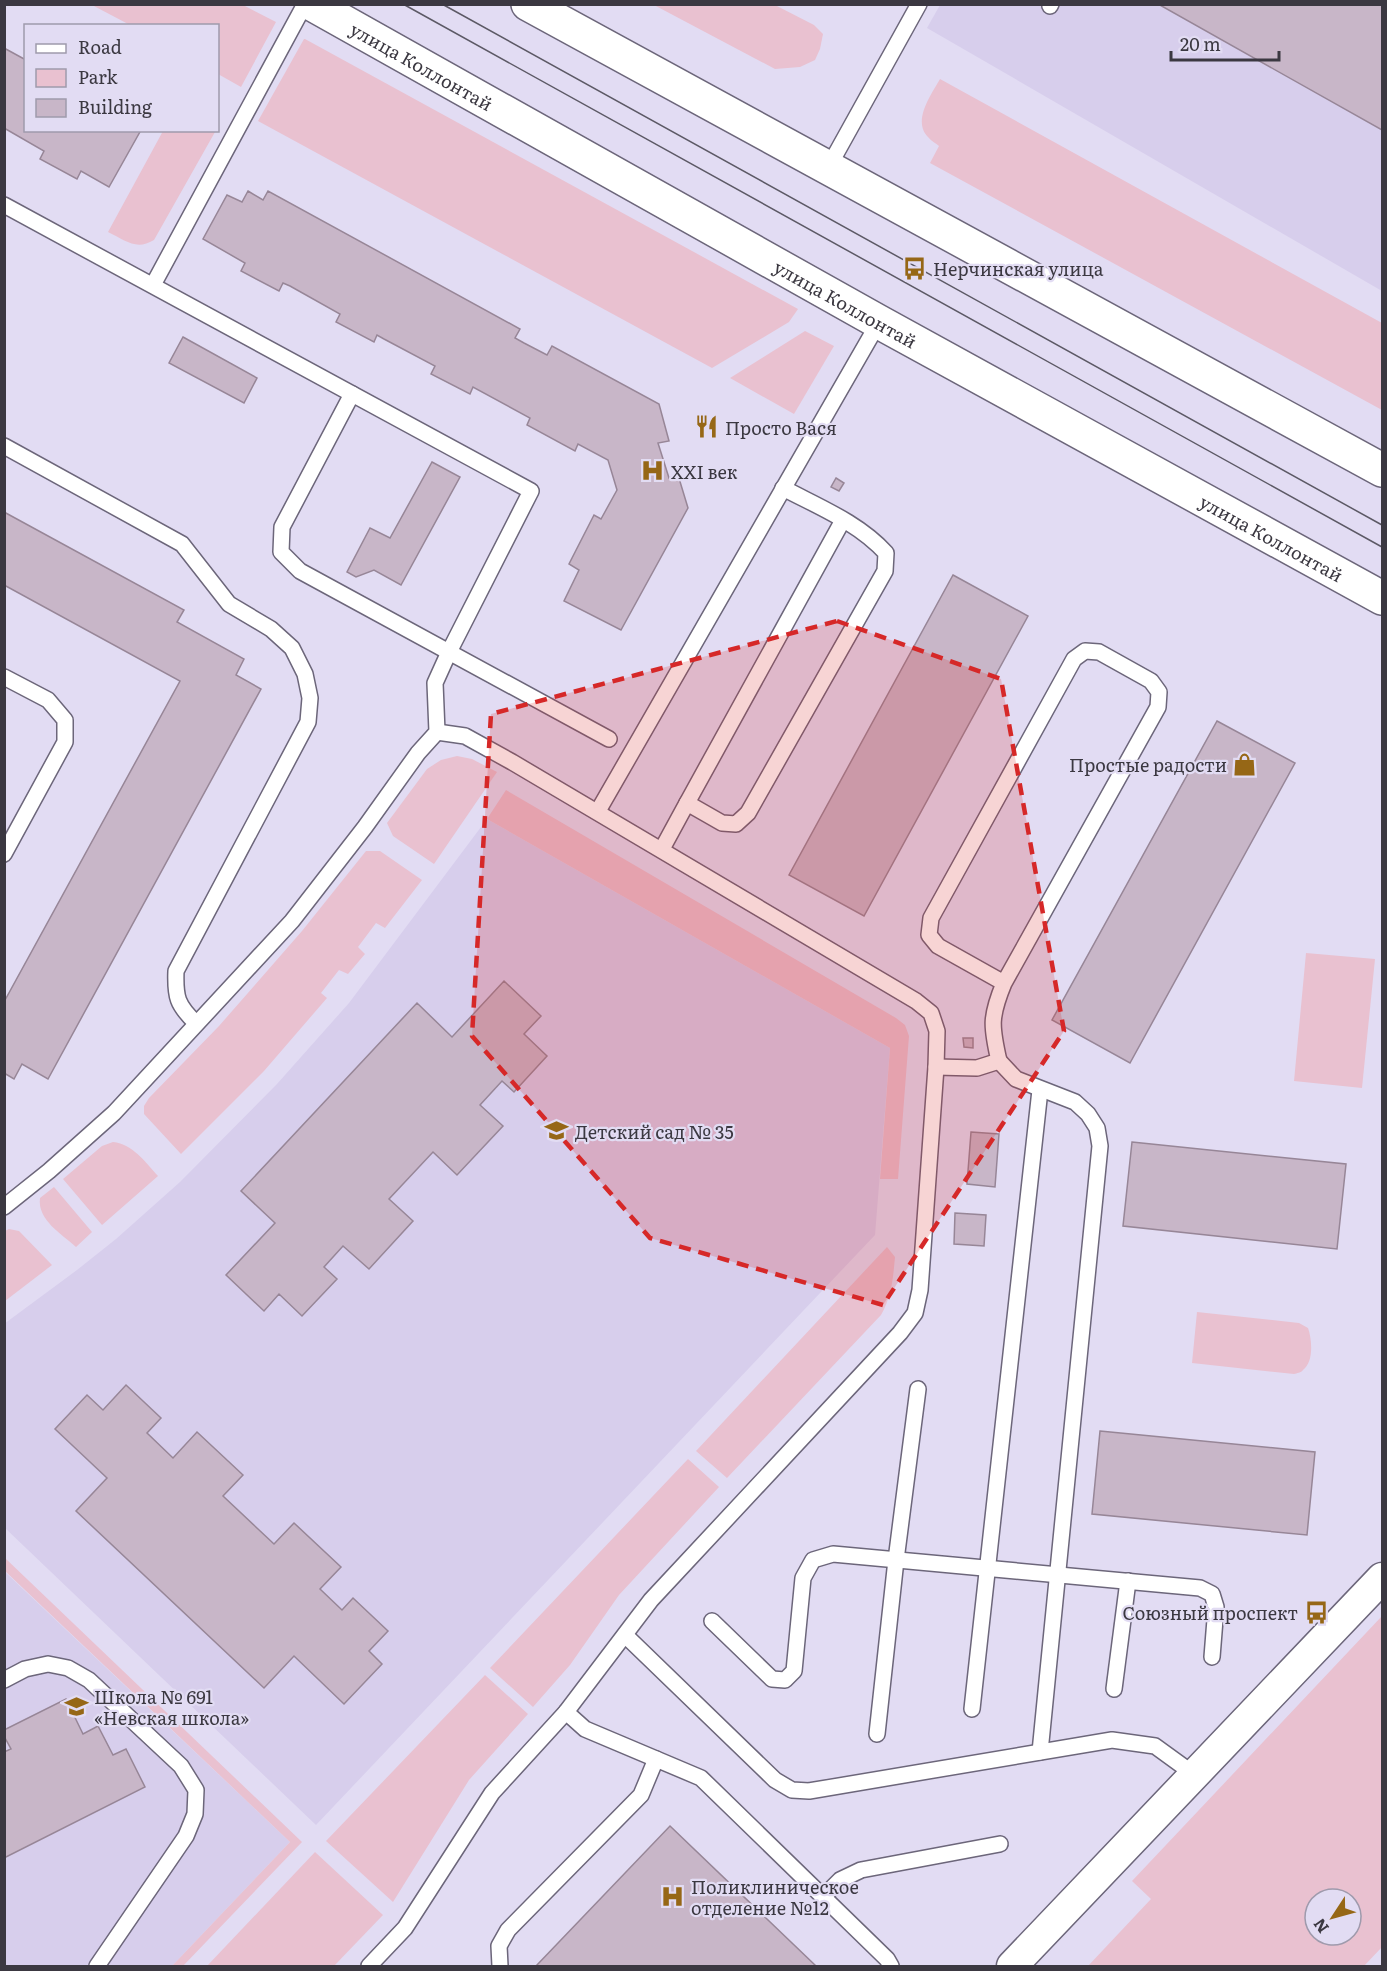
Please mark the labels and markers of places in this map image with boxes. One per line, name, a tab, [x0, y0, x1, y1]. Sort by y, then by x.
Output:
bus stop icon: Нерчинская улица	[902, 255, 928, 281]
place label: Нерчинская улица	[933, 255, 1104, 282]
restaurant icon: Просто Вася	[694, 414, 720, 440]
place label: Просто Вася	[725, 414, 837, 441]
hospital icon: XXI век	[640, 458, 666, 484]
place label: XXI век	[671, 458, 738, 485]
place label: Простые радости	[1069, 751, 1227, 778]
shop icon: Простые радости	[1232, 751, 1258, 777]
school or university icon: Детский сад № 35	[544, 1118, 570, 1144]
place label: Детский сад № 35	[575, 1118, 734, 1145]
place label: Союзный проспект	[1122, 1599, 1298, 1626]
bus stop icon: Союзный проспект	[1303, 1599, 1329, 1625]
place label: Школа № 691 «Невская школа»	[94, 1683, 249, 1731]
school or university icon: Школа № 691 «Невская школа»	[63, 1693, 89, 1719]
place label: Поликлиническое отделение №12	[691, 1873, 859, 1921]
hospital icon: Поликлиническое отделение №12	[660, 1883, 686, 1909]

